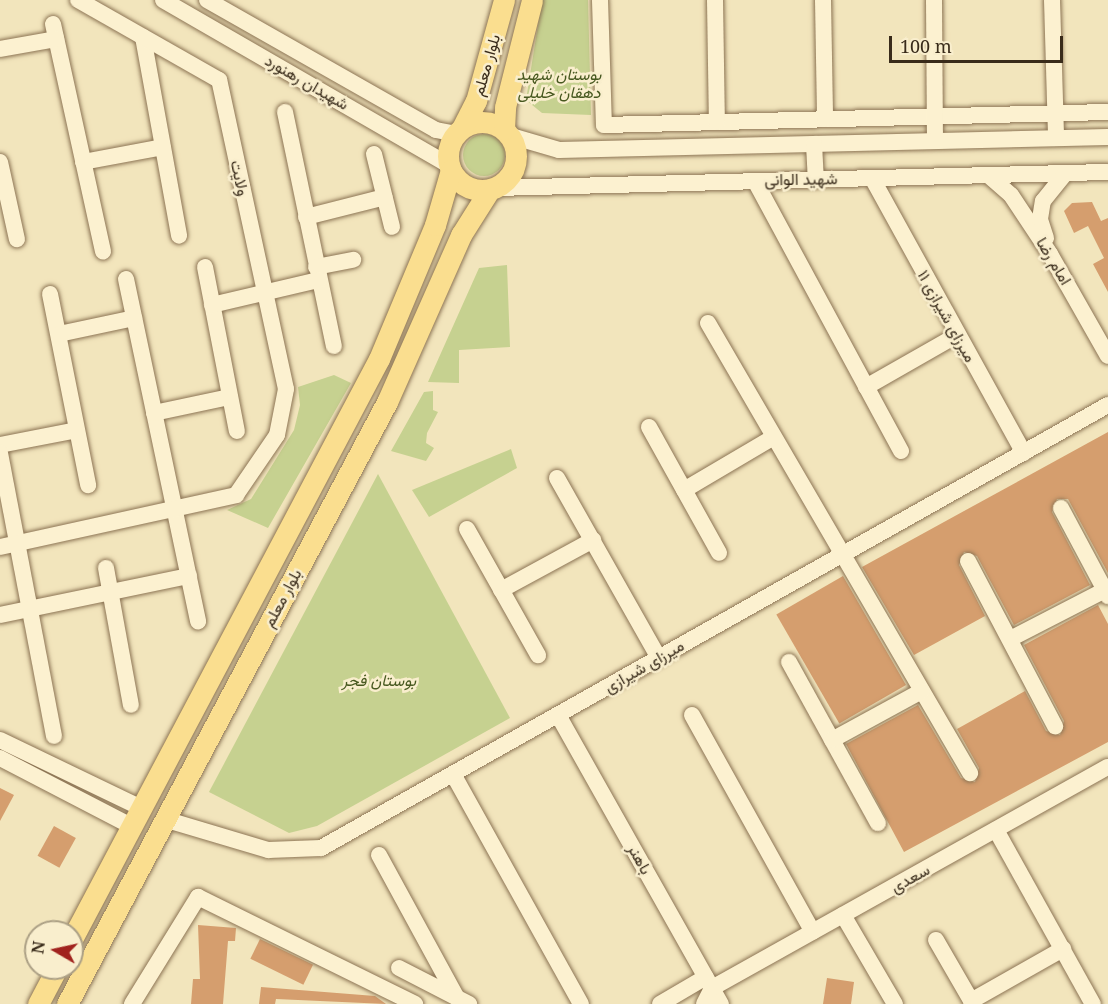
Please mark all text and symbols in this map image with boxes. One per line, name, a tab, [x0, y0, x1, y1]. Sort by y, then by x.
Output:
scale bar	[892, 24, 1066, 62]
street label: بلوار معلم	[468, 32, 504, 98]
text: 100 m	[900, 34, 952, 58]
street label: شهیدان رهنورد	[262, 50, 352, 114]
park label: بوستان شهید دهقان خلیلی	[517, 64, 601, 102]
street label: ولایت	[227, 158, 253, 198]
street label: شهید الوانی	[764, 169, 838, 189]
street label: امام رضا	[1032, 234, 1076, 288]
street label: میرزای شیرازی ۱۱	[914, 267, 980, 365]
street label: بلوار معلم	[259, 566, 305, 630]
street label: میرزای شیرازی	[601, 635, 687, 697]
park label: بوستان فجر	[342, 670, 416, 690]
street label: باهنر	[624, 841, 656, 877]
street label: سعدی	[887, 860, 933, 896]
north arrow	[24, 920, 84, 980]
text: N	[26, 940, 50, 955]

